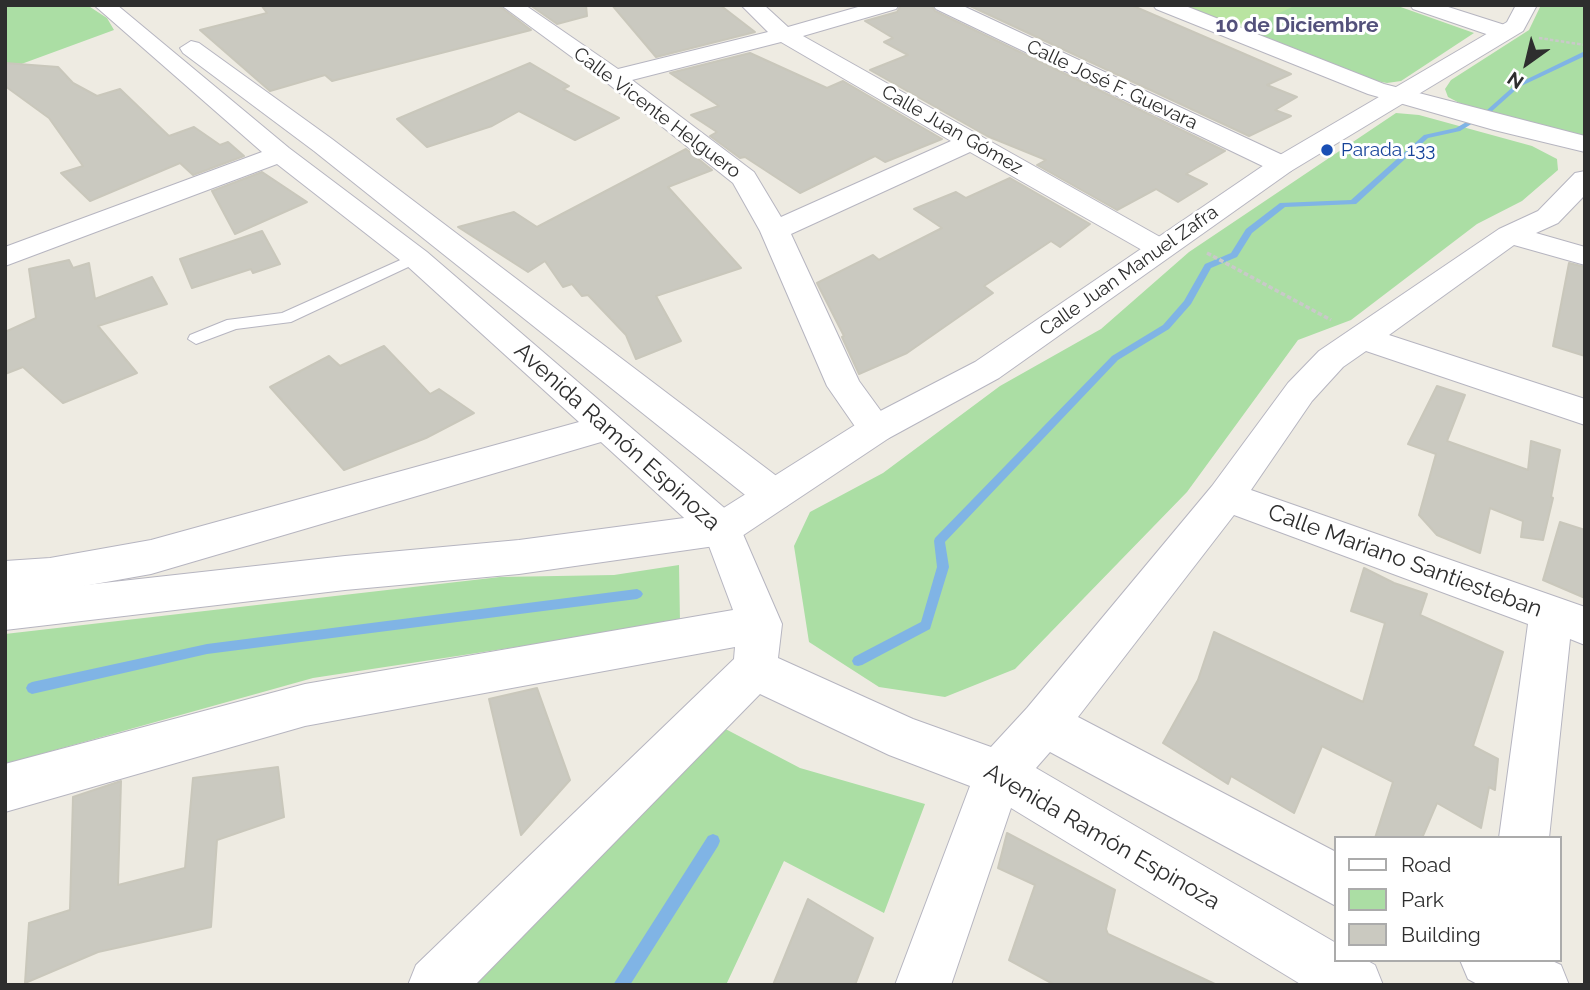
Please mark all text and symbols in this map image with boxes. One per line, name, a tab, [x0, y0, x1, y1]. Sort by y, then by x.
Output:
district label: 10 de Diciembre	[1215, 13, 1379, 39]
north arrow	[1492, 28, 1562, 98]
street label: Calle José F. Guevara	[1023, 35, 1201, 135]
street label: Calle Vicente Helguero	[569, 43, 745, 183]
text: N	[1503, 67, 1527, 94]
street label: Calle Juan Gómez	[877, 80, 1027, 180]
place label: Parada 133	[1341, 139, 1435, 161]
marker: Parada 133	[1319, 142, 1335, 158]
street label: Calle Juan Manuel Zafra	[1036, 201, 1222, 341]
street label: Avenida Ramón Espinoza	[508, 337, 726, 537]
street label: Calle Mariano Santiesteban	[1264, 499, 1546, 623]
street label: Avenida Ramón Espinoza	[979, 758, 1225, 916]
legend	[1334, 836, 1562, 962]
text: Road	[1401, 852, 1451, 877]
text: Park	[1401, 887, 1444, 912]
text: Building	[1401, 922, 1481, 947]

